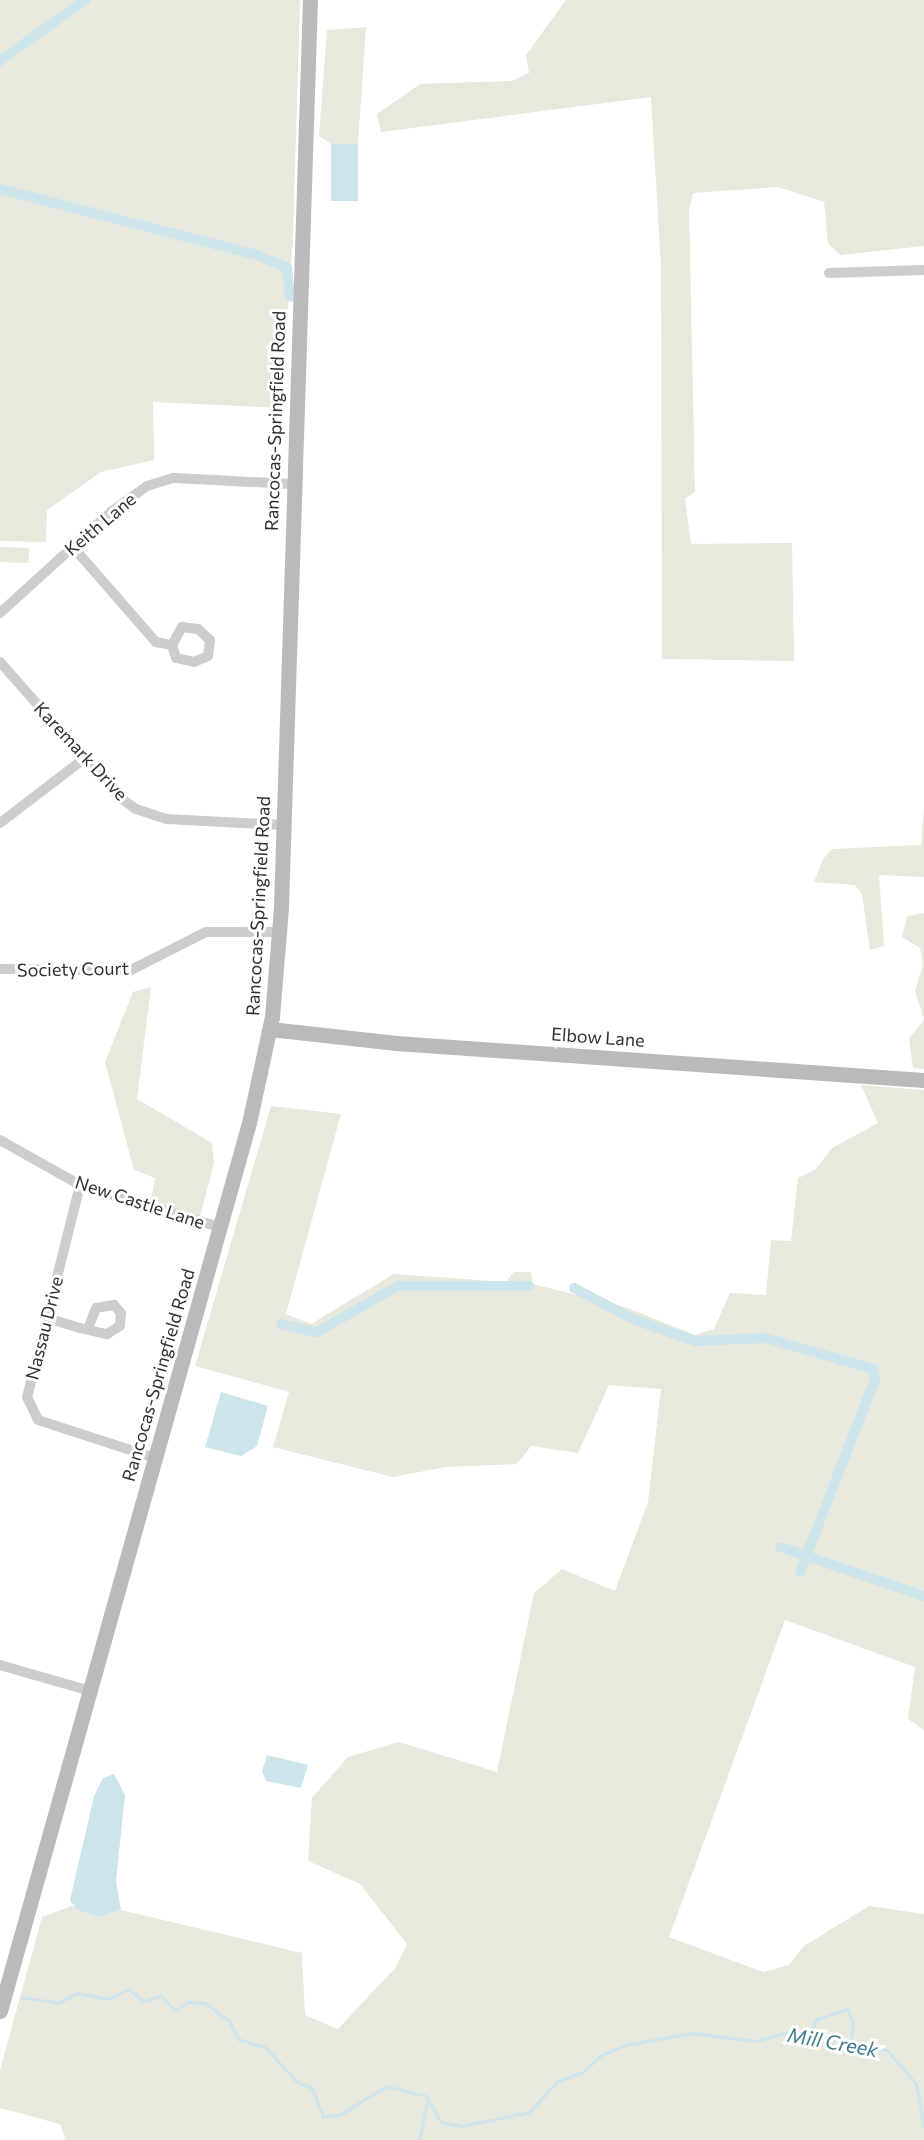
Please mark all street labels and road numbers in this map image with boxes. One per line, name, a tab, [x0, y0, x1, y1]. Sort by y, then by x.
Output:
street label: Rancocas-Springfield Road	[260, 311, 290, 531]
street label: Keith Lane	[60, 488, 140, 560]
street label: Karemark Drive	[30, 697, 132, 805]
street label: Rancocas-Springfield Road	[241, 795, 275, 1017]
street label: Society Court	[17, 957, 129, 981]
street label: Elbow Lane	[550, 1023, 646, 1051]
street label: New Castle Lane	[72, 1171, 208, 1233]
street label: Rancocas-Springfield Road	[117, 1266, 199, 1484]
street label: Nassau Drive	[21, 1274, 67, 1382]

